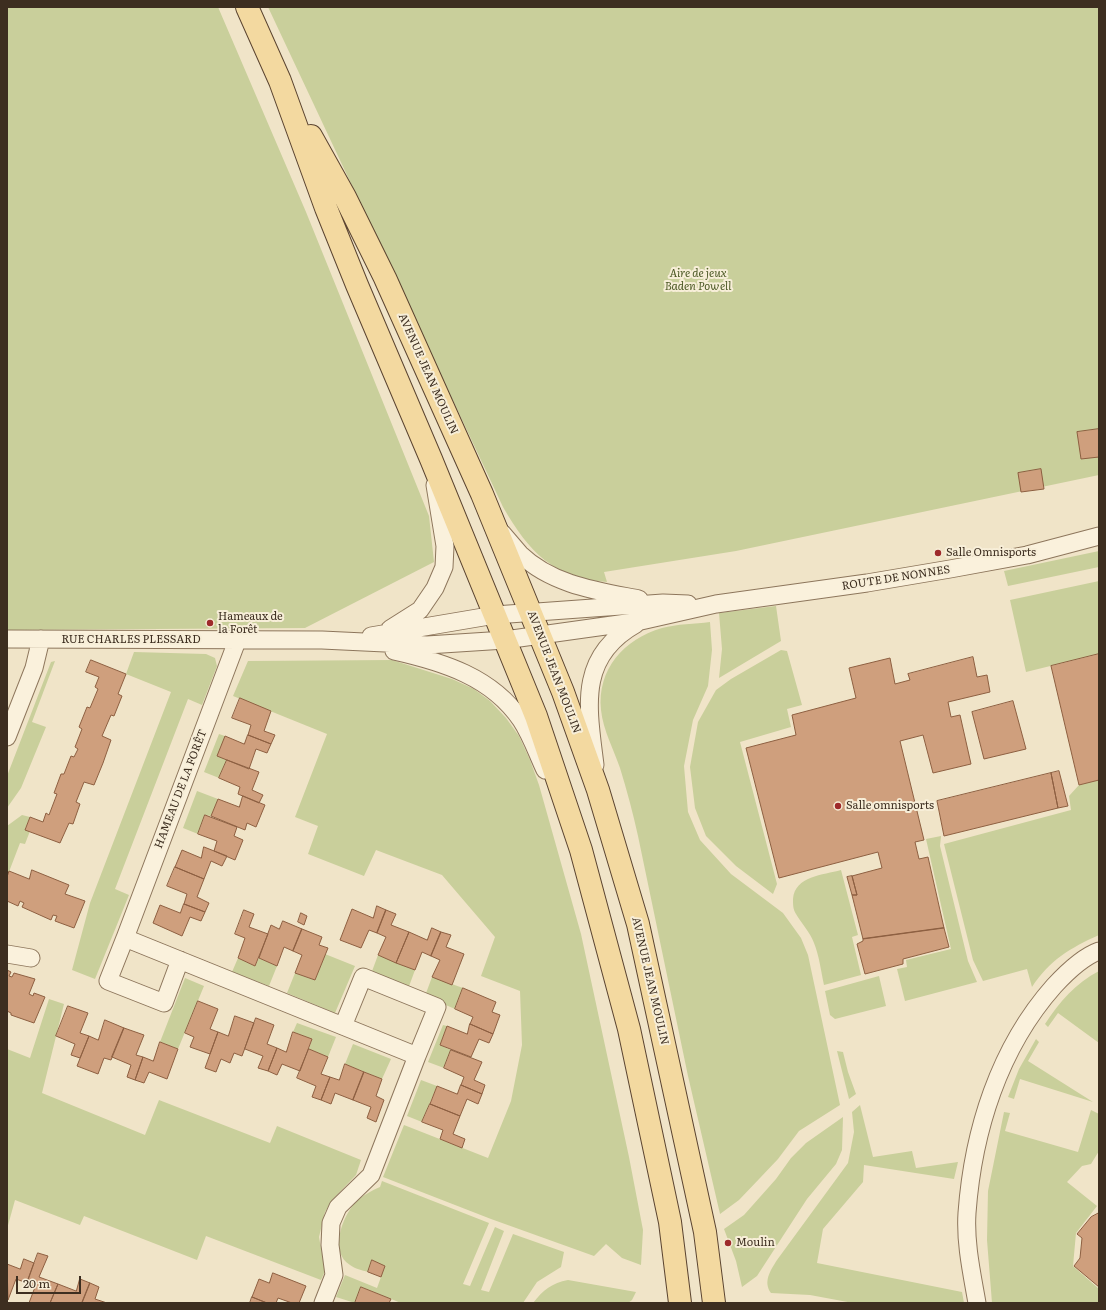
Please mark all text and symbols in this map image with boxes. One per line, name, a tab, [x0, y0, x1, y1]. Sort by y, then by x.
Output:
park label: Aire de jeux Baden Powell	[665, 267, 731, 293]
street label: AVENUE JEAN MOULIN	[395, 312, 461, 436]
place label: Salle Omnisports	[946, 546, 1036, 560]
marker: Salle Omnisports	[933, 548, 943, 558]
street label: ROUTE DE NONNES	[841, 563, 951, 593]
street label: AVENUE JEAN MOULIN	[524, 609, 584, 735]
place label: Hameaux de la Forêt	[218, 610, 283, 636]
marker: Hameaux de la Forêt	[205, 618, 215, 628]
street label: RUE CHARLES PLESSARD	[61, 633, 201, 647]
street label: HAMEAU DE LA FORÊT	[152, 728, 210, 850]
place label: Salle omnisports	[846, 799, 934, 813]
marker: Salle omnisports	[833, 801, 843, 811]
street label: AVENUE JEAN MOULIN	[629, 916, 671, 1046]
place label: Moulin	[736, 1236, 775, 1250]
marker: Moulin	[723, 1238, 733, 1248]
scale bar	[18, 1268, 83, 1294]
text: 20 m	[23, 1274, 50, 1292]

